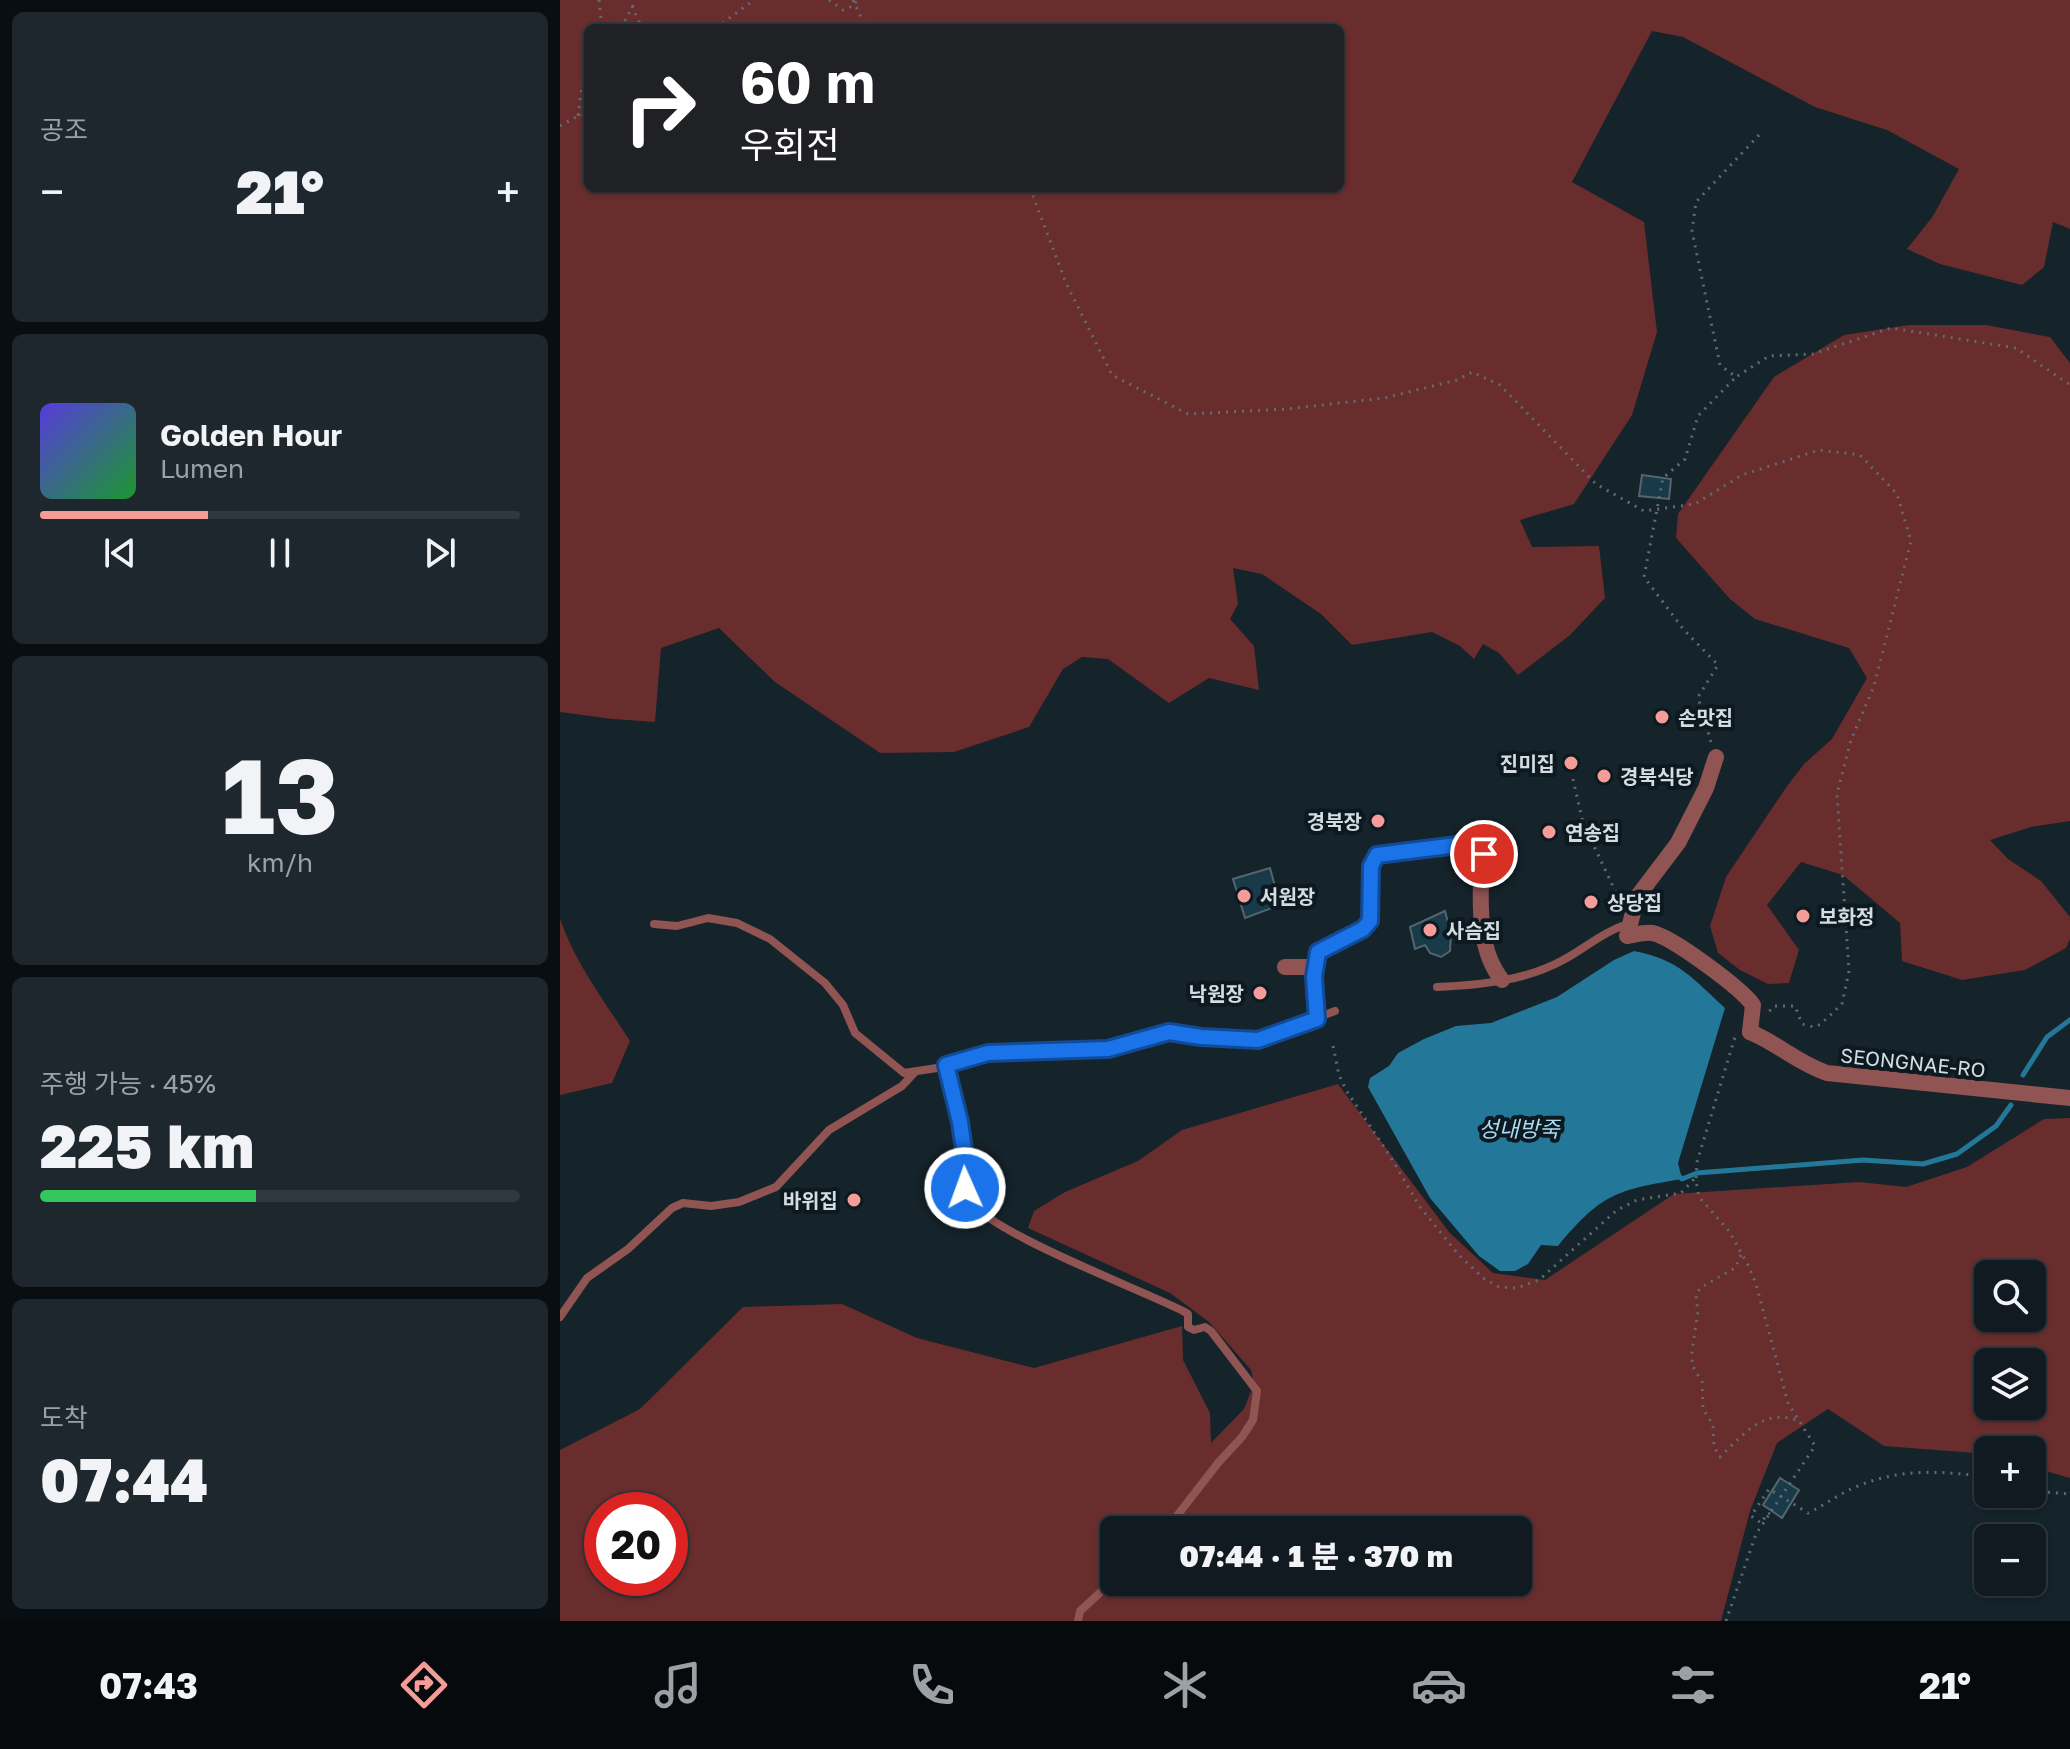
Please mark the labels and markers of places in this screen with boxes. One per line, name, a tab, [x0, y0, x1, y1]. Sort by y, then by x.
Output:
place label: 손맛집	[1678, 705, 1733, 729]
marker: 손맛집	[1653, 708, 1671, 726]
place label: 진미집	[1500, 751, 1555, 775]
marker: 진미집	[1562, 754, 1580, 772]
place label: 경북식당	[1620, 764, 1694, 788]
marker: 경북식당	[1595, 767, 1613, 785]
place label: 경북장	[1307, 809, 1362, 833]
marker: 경북장	[1369, 812, 1387, 830]
pin	[1450, 820, 1518, 888]
place label: 연송집	[1565, 820, 1620, 844]
marker: 연송집	[1540, 823, 1558, 841]
place label: 서원장	[1260, 884, 1315, 908]
marker: 서원장	[1235, 887, 1253, 905]
place label: 상당집	[1607, 890, 1662, 914]
marker: 상당집	[1582, 893, 1600, 911]
place label: 보화정	[1819, 904, 1874, 928]
marker: 보화정	[1794, 907, 1812, 925]
place label: 사슴집	[1446, 918, 1501, 942]
marker: 사슴집	[1421, 921, 1439, 939]
place label: 낙원장	[1189, 981, 1244, 1005]
marker: 낙원장	[1251, 984, 1269, 1002]
place label: 바위집	[783, 1188, 838, 1212]
marker: 바위집	[845, 1191, 863, 1209]

